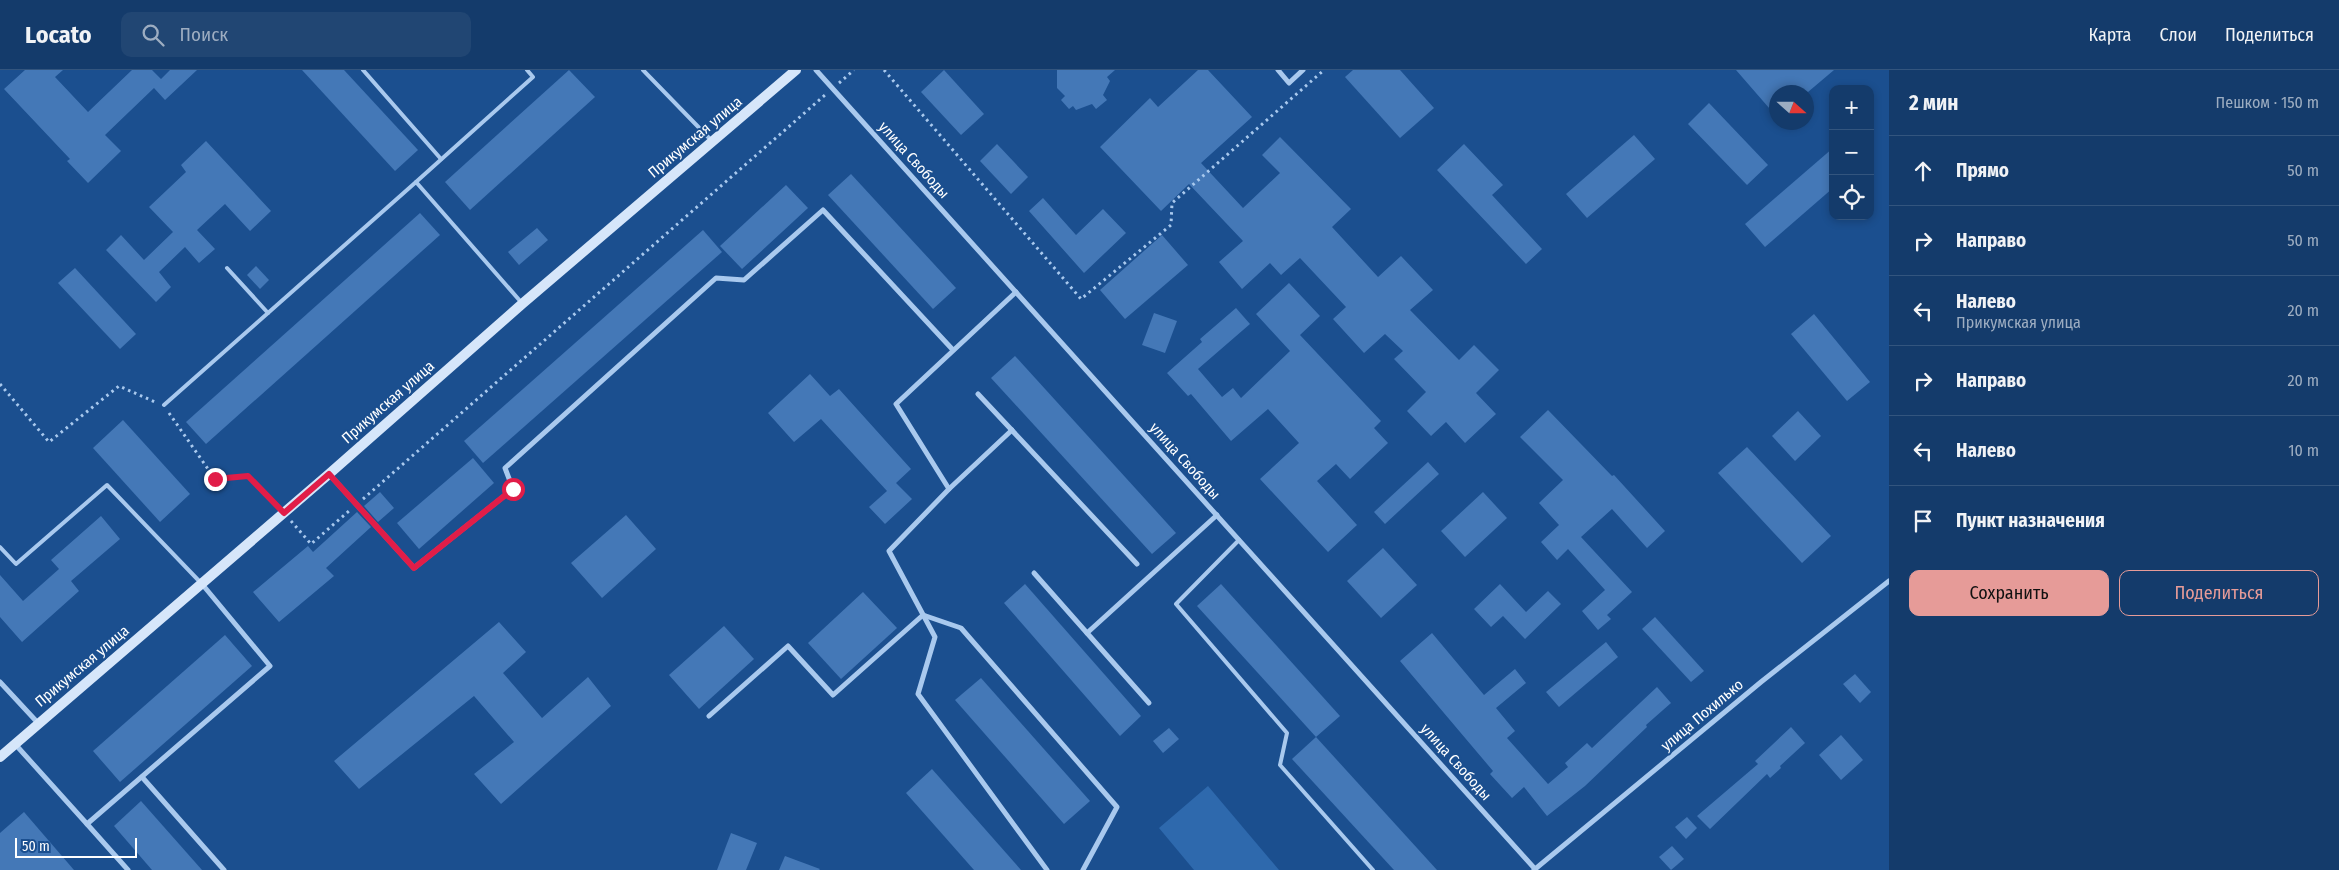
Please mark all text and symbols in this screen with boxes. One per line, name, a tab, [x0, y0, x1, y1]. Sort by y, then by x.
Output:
search box	[121, 12, 471, 57]
text: Locato	[25, 21, 91, 49]
icon: search	[139, 21, 167, 49]
text: Поиск	[179, 23, 228, 46]
text: Карта	[2088, 24, 2131, 46]
text: Слои	[2159, 24, 2197, 46]
text: Поделиться	[2225, 24, 2314, 46]
north arrow	[1769, 85, 1814, 130]
map controls	[1829, 85, 1874, 220]
button: +	[1829, 85, 1874, 130]
text: 2 мин	[1909, 90, 1958, 116]
street label: Прикумская улица	[644, 93, 746, 181]
text: Пешком · 150 m	[2216, 93, 2319, 112]
street label: улица Свободы	[875, 118, 953, 202]
button: −	[1829, 130, 1874, 175]
icon: ahead	[1909, 157, 1937, 185]
text: Прямо	[1956, 159, 2009, 182]
text: 50 m	[2287, 161, 2319, 180]
button: locate	[1829, 175, 1874, 220]
icon: right	[1909, 227, 1937, 255]
text: Направо	[1956, 229, 2026, 252]
text: 50 m	[2287, 231, 2319, 250]
text: Налево	[1956, 290, 2016, 313]
icon: left	[1909, 297, 1937, 325]
text: 20 m	[2288, 301, 2319, 320]
text: Прикумская улица	[1956, 313, 2081, 332]
street label: Прикумская улица	[338, 357, 438, 447]
icon: right	[1909, 367, 1937, 395]
text: Направо	[1956, 369, 2026, 392]
text: 20 m	[2288, 371, 2319, 390]
street label: улица Свободы	[1146, 419, 1224, 503]
icon: left	[1909, 437, 1937, 465]
text: Налево	[1956, 439, 2016, 462]
text: 10 m	[2288, 441, 2319, 460]
route end	[204, 468, 227, 491]
route start	[502, 478, 525, 501]
icon: arrive	[1909, 507, 1937, 535]
text: Пункт назначения	[1956, 509, 2105, 532]
button: Сохранить	[1909, 570, 2109, 616]
button: Поделиться	[2119, 570, 2319, 616]
street label: Прикумская улица	[31, 622, 133, 710]
street label: улица Похилько	[1657, 675, 1747, 755]
street label: улица Свободы	[1417, 720, 1495, 804]
scale bar	[15, 835, 138, 858]
text: 50 m	[22, 838, 50, 855]

